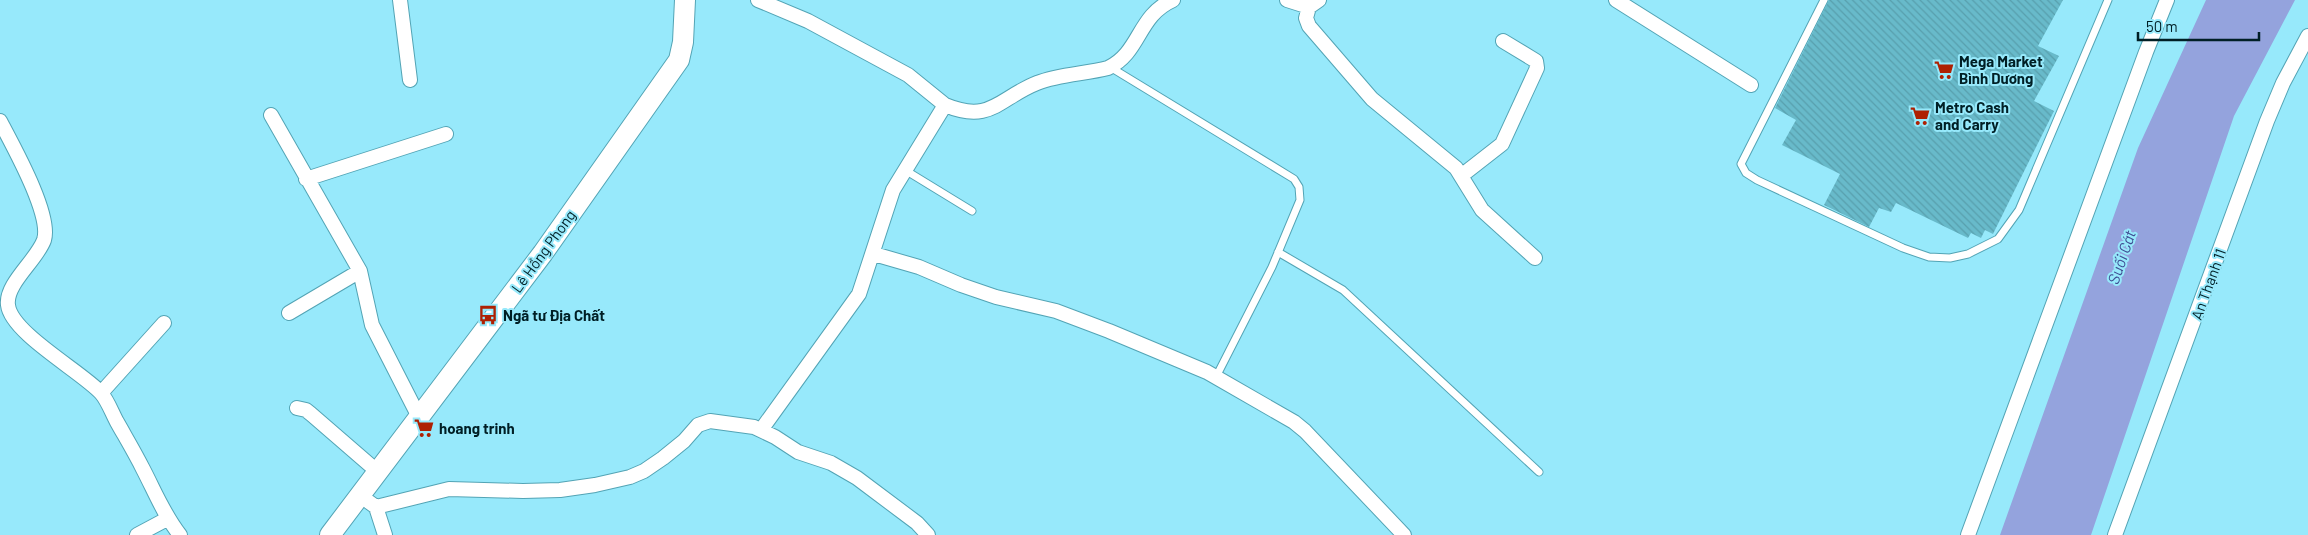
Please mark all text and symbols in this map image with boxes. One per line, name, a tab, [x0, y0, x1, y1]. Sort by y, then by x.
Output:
scale bar	[2138, 10, 2259, 42]
text: 50 m	[2146, 17, 2178, 35]
place label: Mega Market Bình Dương	[1959, 52, 2043, 87]
supermarket icon: Mega Market Bình Dương	[1933, 59, 1955, 81]
place label: Metro Cash and Carry	[1935, 98, 2009, 133]
supermarket icon: Metro Cash and Carry	[1909, 105, 1931, 127]
street label: Lê Hồng Phong	[507, 206, 579, 296]
water label: Suối Cát	[2103, 227, 2139, 286]
street label: An Thạnh 11	[2187, 246, 2229, 322]
bus stop icon: Ngã tư Địa Chất	[477, 304, 499, 326]
place label: Ngã tư Địa Chất	[503, 306, 605, 324]
supermarket icon: hoang trinh	[413, 417, 435, 439]
place label: hoang trinh	[439, 419, 515, 437]

